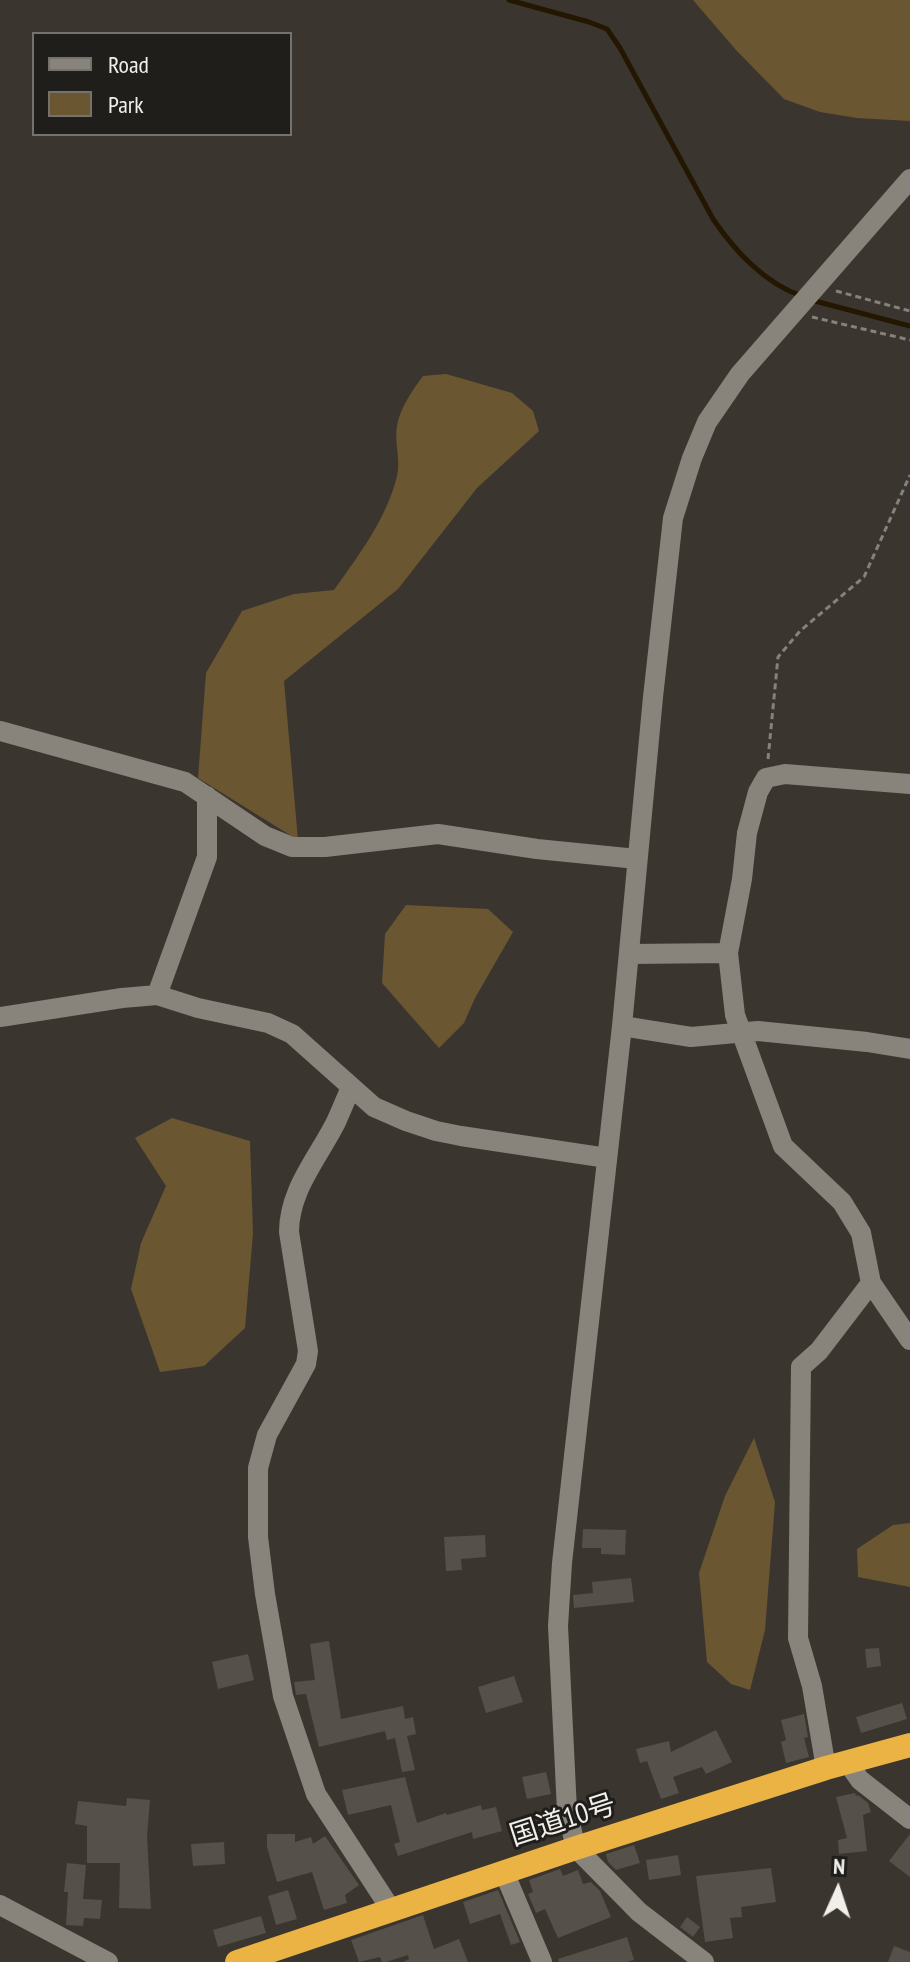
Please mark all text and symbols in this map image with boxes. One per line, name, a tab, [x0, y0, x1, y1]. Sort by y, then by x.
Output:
legend	[32, 32, 292, 136]
text: Road	[108, 49, 149, 80]
text: Park	[108, 89, 144, 120]
street label: 国道10号	[506, 1788, 620, 1854]
north arrow	[798, 1850, 878, 1930]
text: N	[833, 1852, 846, 1880]

